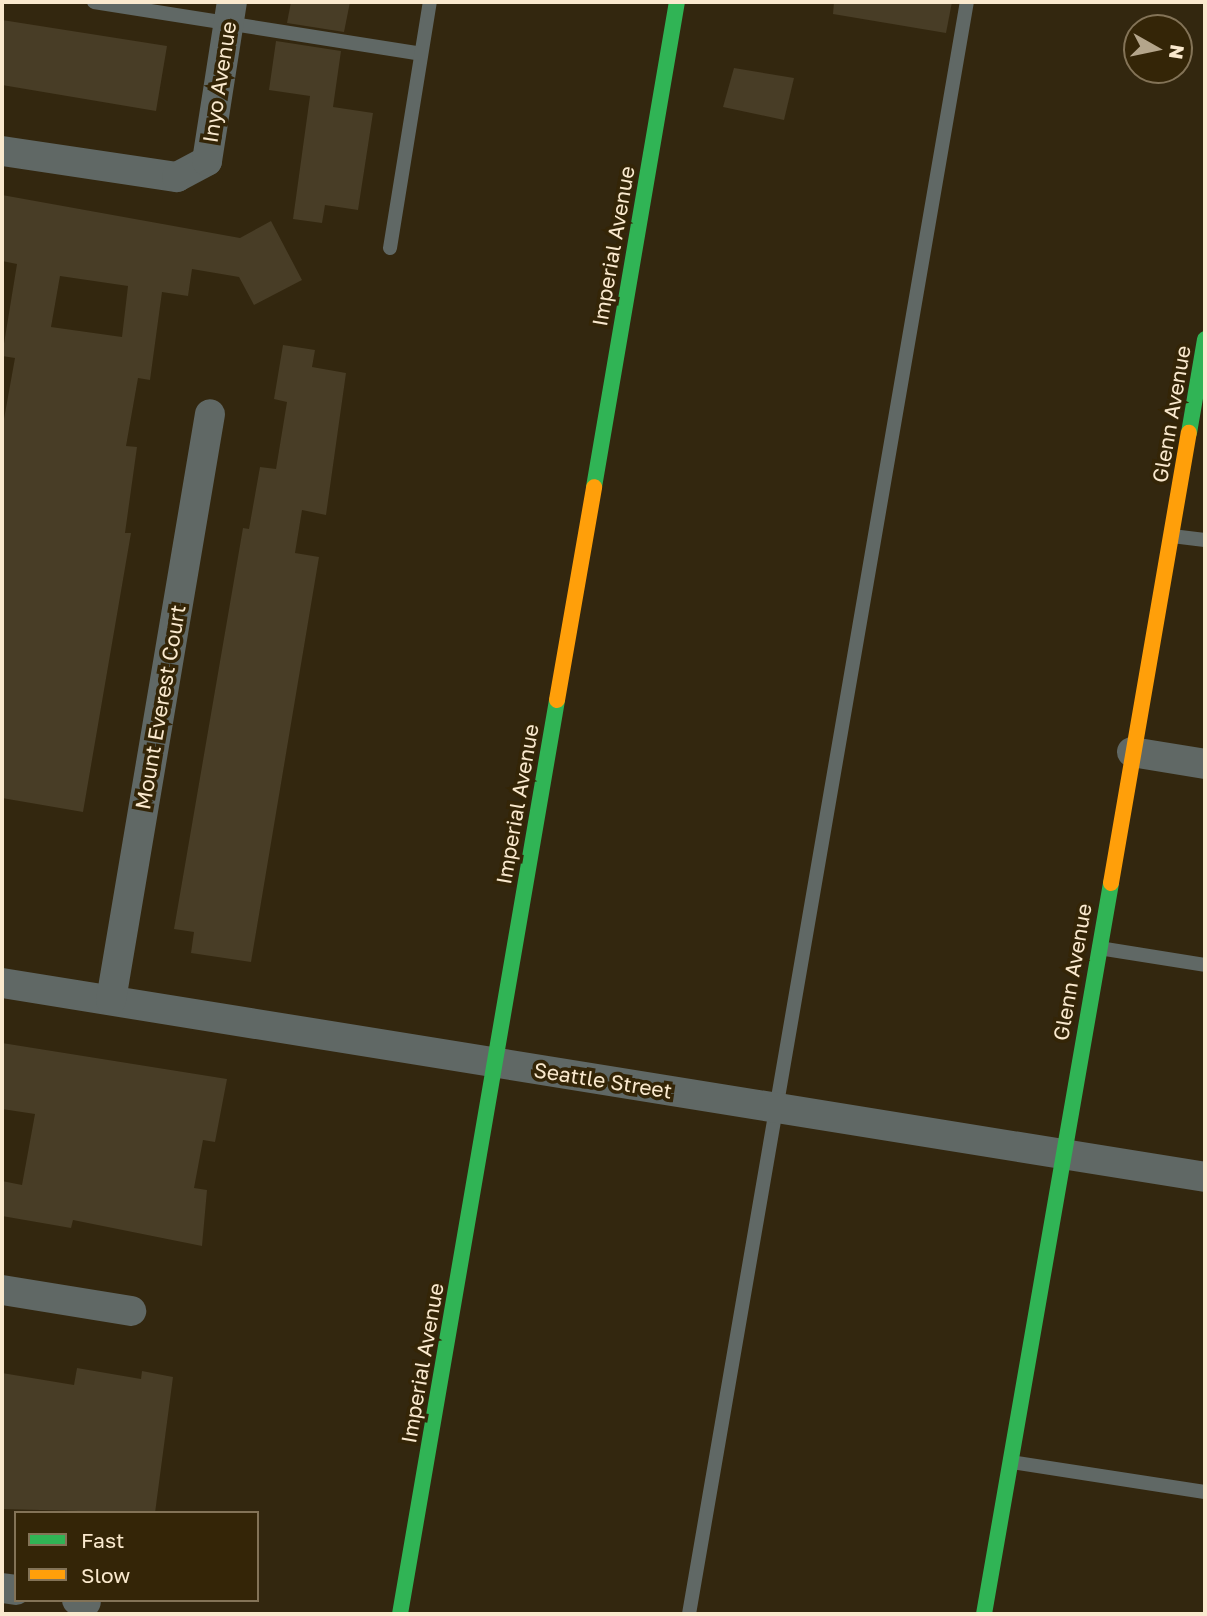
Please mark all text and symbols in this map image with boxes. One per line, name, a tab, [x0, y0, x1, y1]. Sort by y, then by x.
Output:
north arrow	[1123, 14, 1193, 84]
street label: Inyo Avenue	[197, 20, 241, 144]
text: N	[1165, 43, 1190, 61]
street label: Imperial Avenue	[587, 164, 639, 328]
street label: Glenn Avenue	[1147, 344, 1195, 484]
street label: Mount Everest Court	[130, 603, 190, 811]
street label: Imperial Avenue	[491, 722, 543, 886]
street label: Glenn Avenue	[1048, 902, 1096, 1042]
street label: Seattle Street	[532, 1057, 674, 1103]
street label: Imperial Avenue	[396, 1281, 448, 1445]
legend	[14, 1511, 259, 1602]
text: Fast	[81, 1527, 124, 1553]
text: Slow	[81, 1562, 130, 1588]

